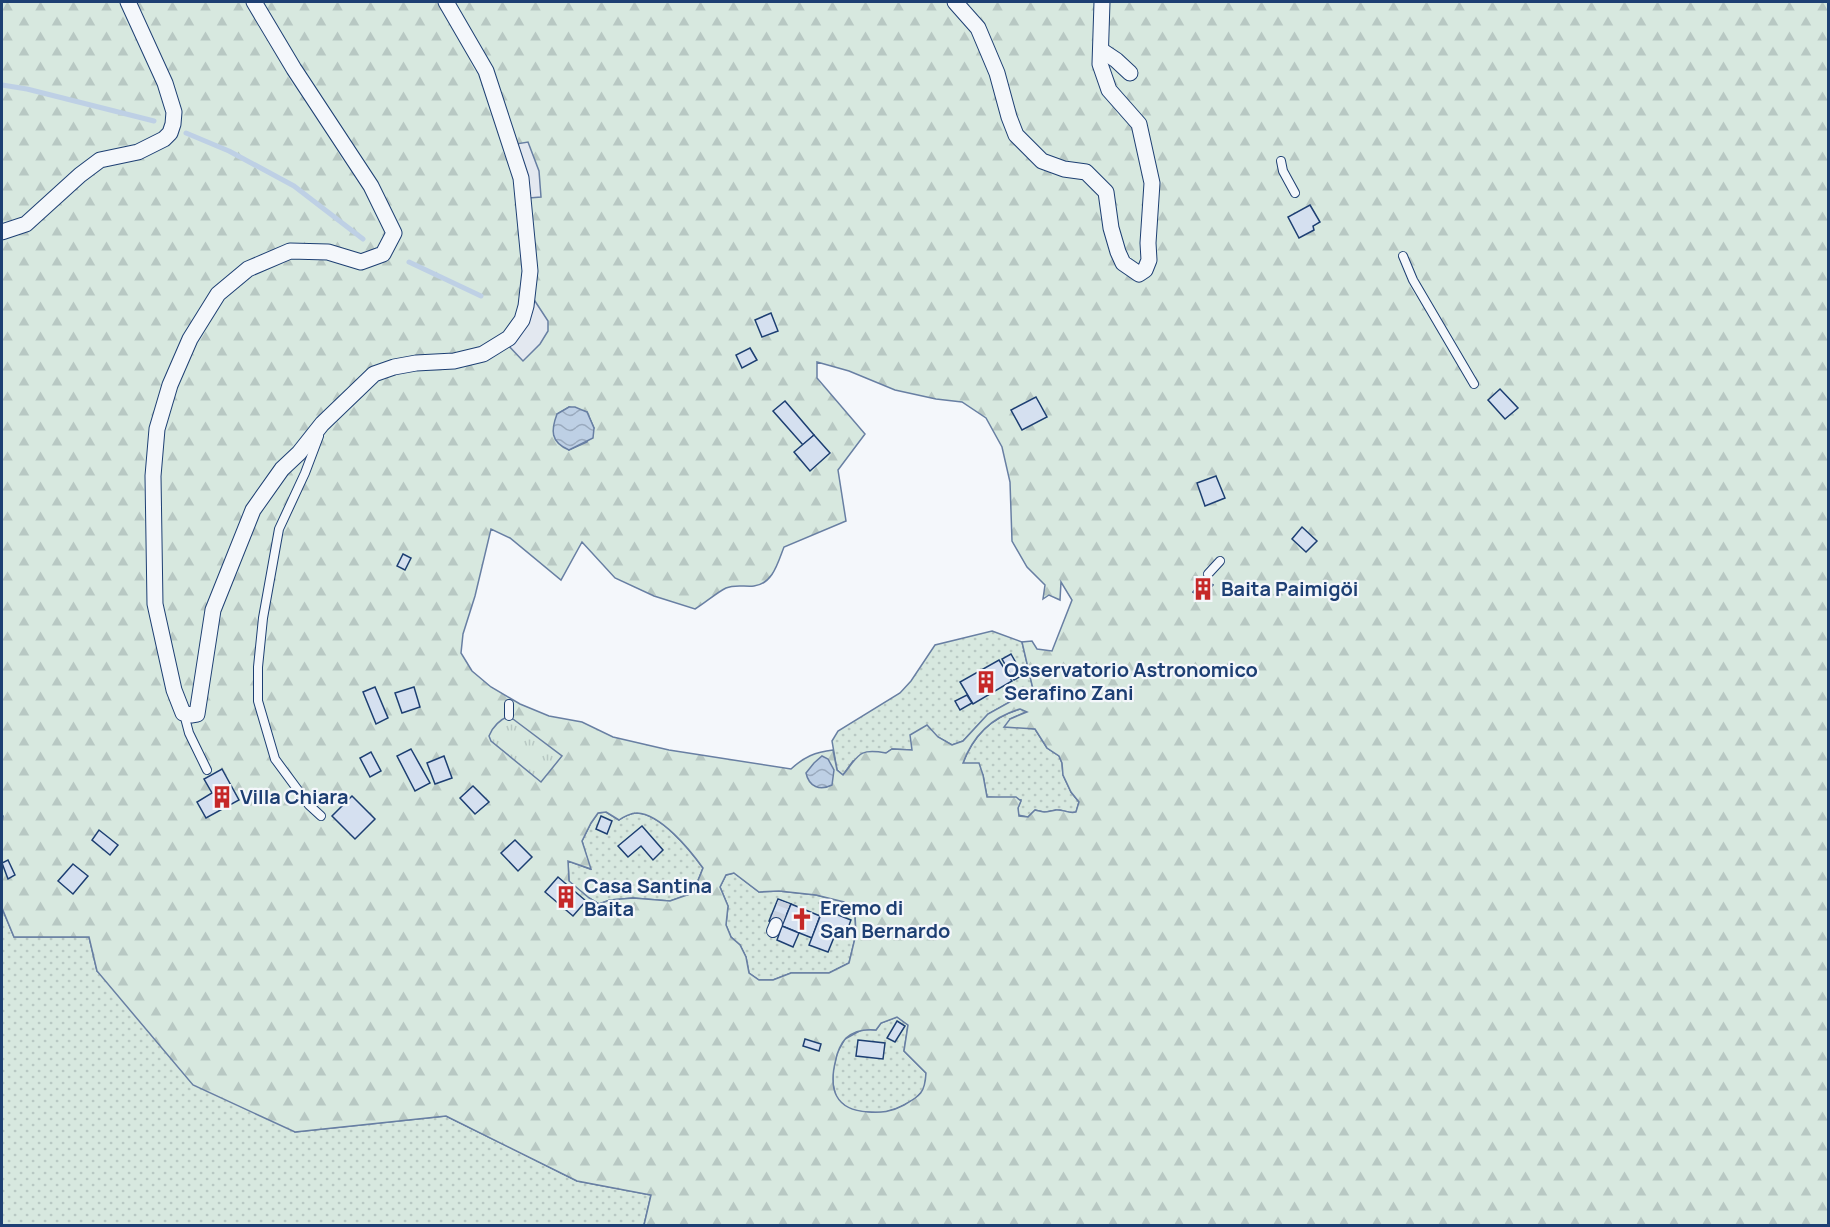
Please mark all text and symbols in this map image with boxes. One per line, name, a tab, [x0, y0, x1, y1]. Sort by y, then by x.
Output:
place label: Baita Paimigöi	[1221, 575, 1358, 602]
building icon: Baita Paimigöi	[1190, 576, 1216, 602]
place label: Osservatorio Astronomico Serafino Zani	[1004, 656, 1258, 706]
building icon: Osservatorio Astronomico Serafino Zani	[973, 669, 999, 695]
place label: Villa Chiara	[240, 783, 348, 810]
building icon: Villa Chiara	[209, 784, 235, 810]
place label: Casa Santina Baita	[584, 872, 712, 922]
building icon: Casa Santina Baita	[553, 884, 579, 910]
place label: Eremo di San Bernardo	[820, 894, 950, 944]
church icon: Eremo di San Bernardo	[789, 906, 815, 932]

